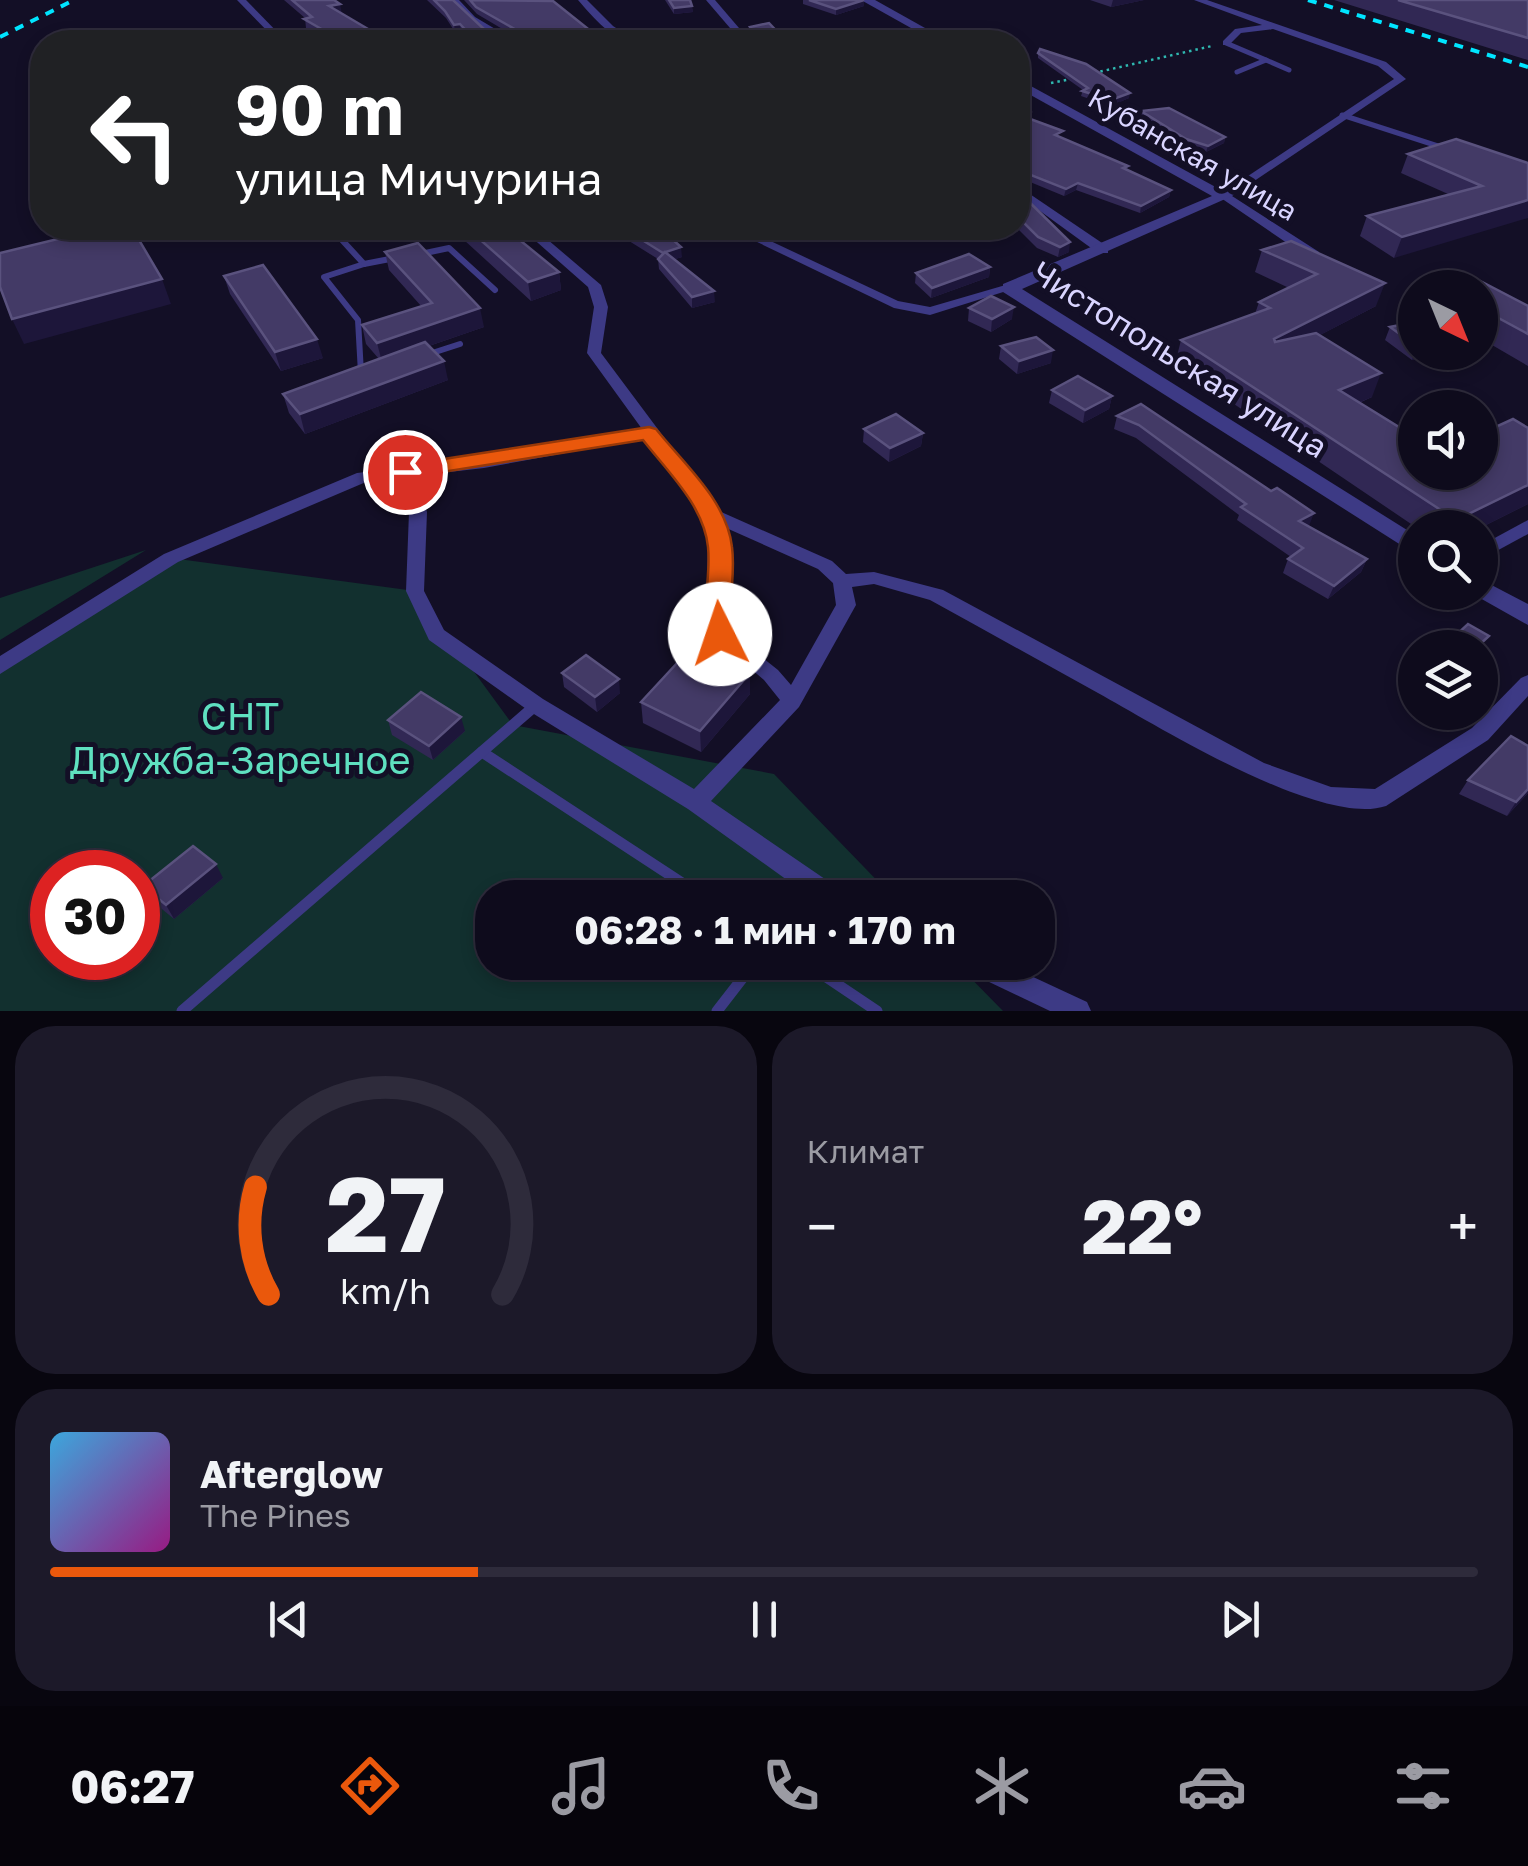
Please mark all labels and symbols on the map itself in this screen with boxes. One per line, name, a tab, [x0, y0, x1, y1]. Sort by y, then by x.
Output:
street label: Кубанская улица	[1083, 81, 1303, 227]
street label: Чистопольская улица	[1026, 253, 1334, 465]
north arrow	[1398, 270, 1498, 370]
pin	[363, 430, 448, 515]
position arrow	[668, 582, 772, 686]
park label: СНТ Дружба-Заречное	[70, 693, 410, 782]
speed limit sign: 30	[30, 850, 160, 980]

